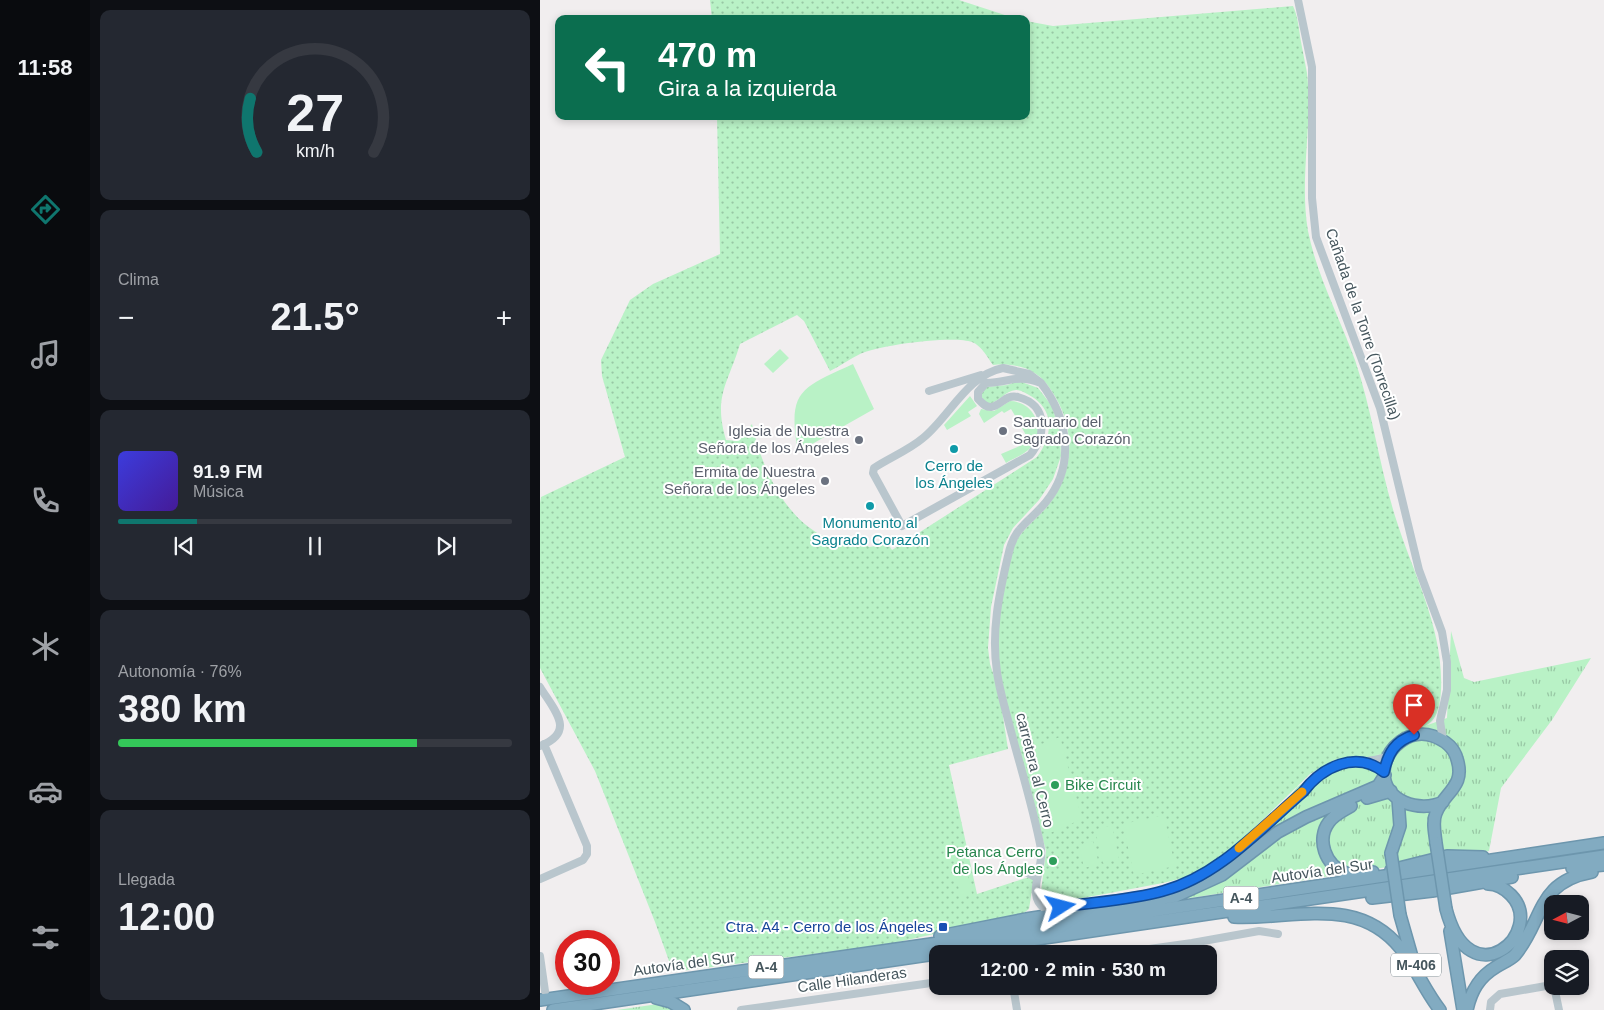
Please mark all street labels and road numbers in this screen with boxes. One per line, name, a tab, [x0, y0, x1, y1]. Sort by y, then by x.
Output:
street label: Cañada de la Torre (Torrecilla)	[1323, 226, 1404, 422]
street label: carretera al Cerro	[1013, 711, 1058, 829]
street label: Autovía del Sur	[1270, 855, 1374, 886]
road number: A-4	[1224, 886, 1258, 910]
street label: Autovía del Sur	[632, 948, 736, 979]
road number: M-406	[1391, 954, 1441, 976]
road number: A-4	[748, 956, 784, 979]
street label: Calle Hilanderas	[796, 963, 908, 996]

